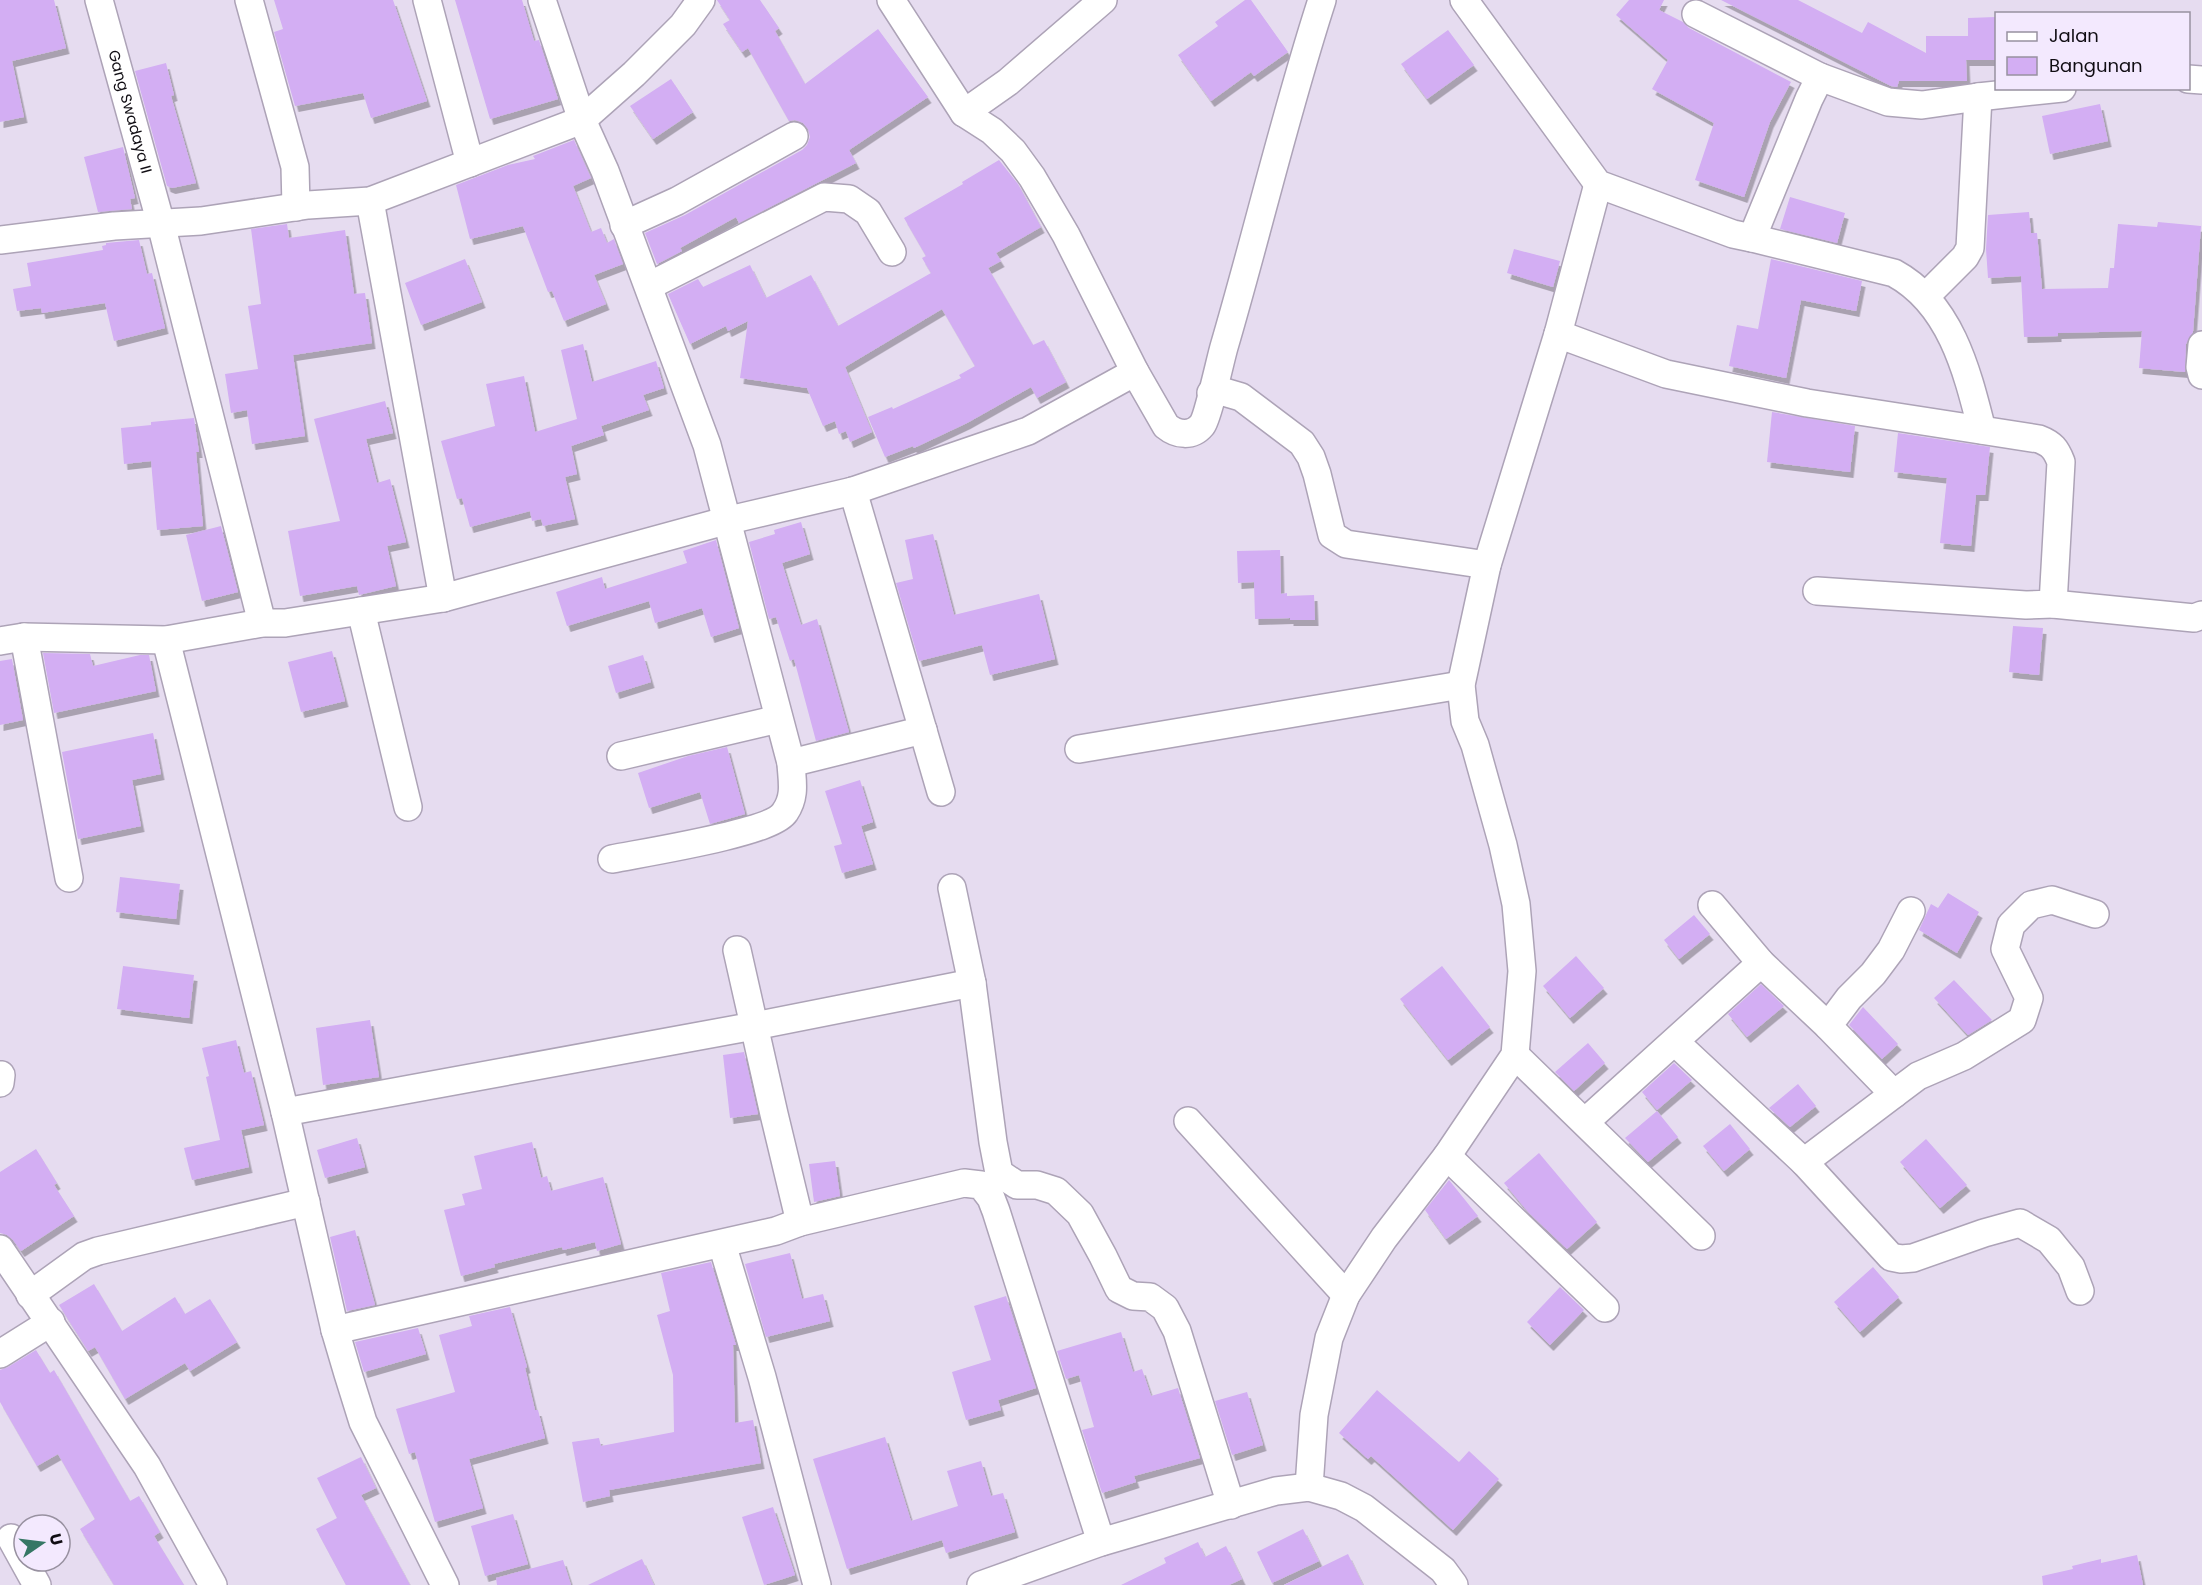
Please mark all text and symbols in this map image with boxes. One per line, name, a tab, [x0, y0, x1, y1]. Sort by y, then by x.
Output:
legend	[1995, 12, 2190, 90]
text: Jalan	[2049, 23, 2099, 48]
street label: Gang Swadaya II	[103, 48, 158, 176]
text: Bangunan	[2049, 53, 2143, 78]
north arrow	[12, 1513, 72, 1573]
text: U	[44, 1531, 69, 1548]

